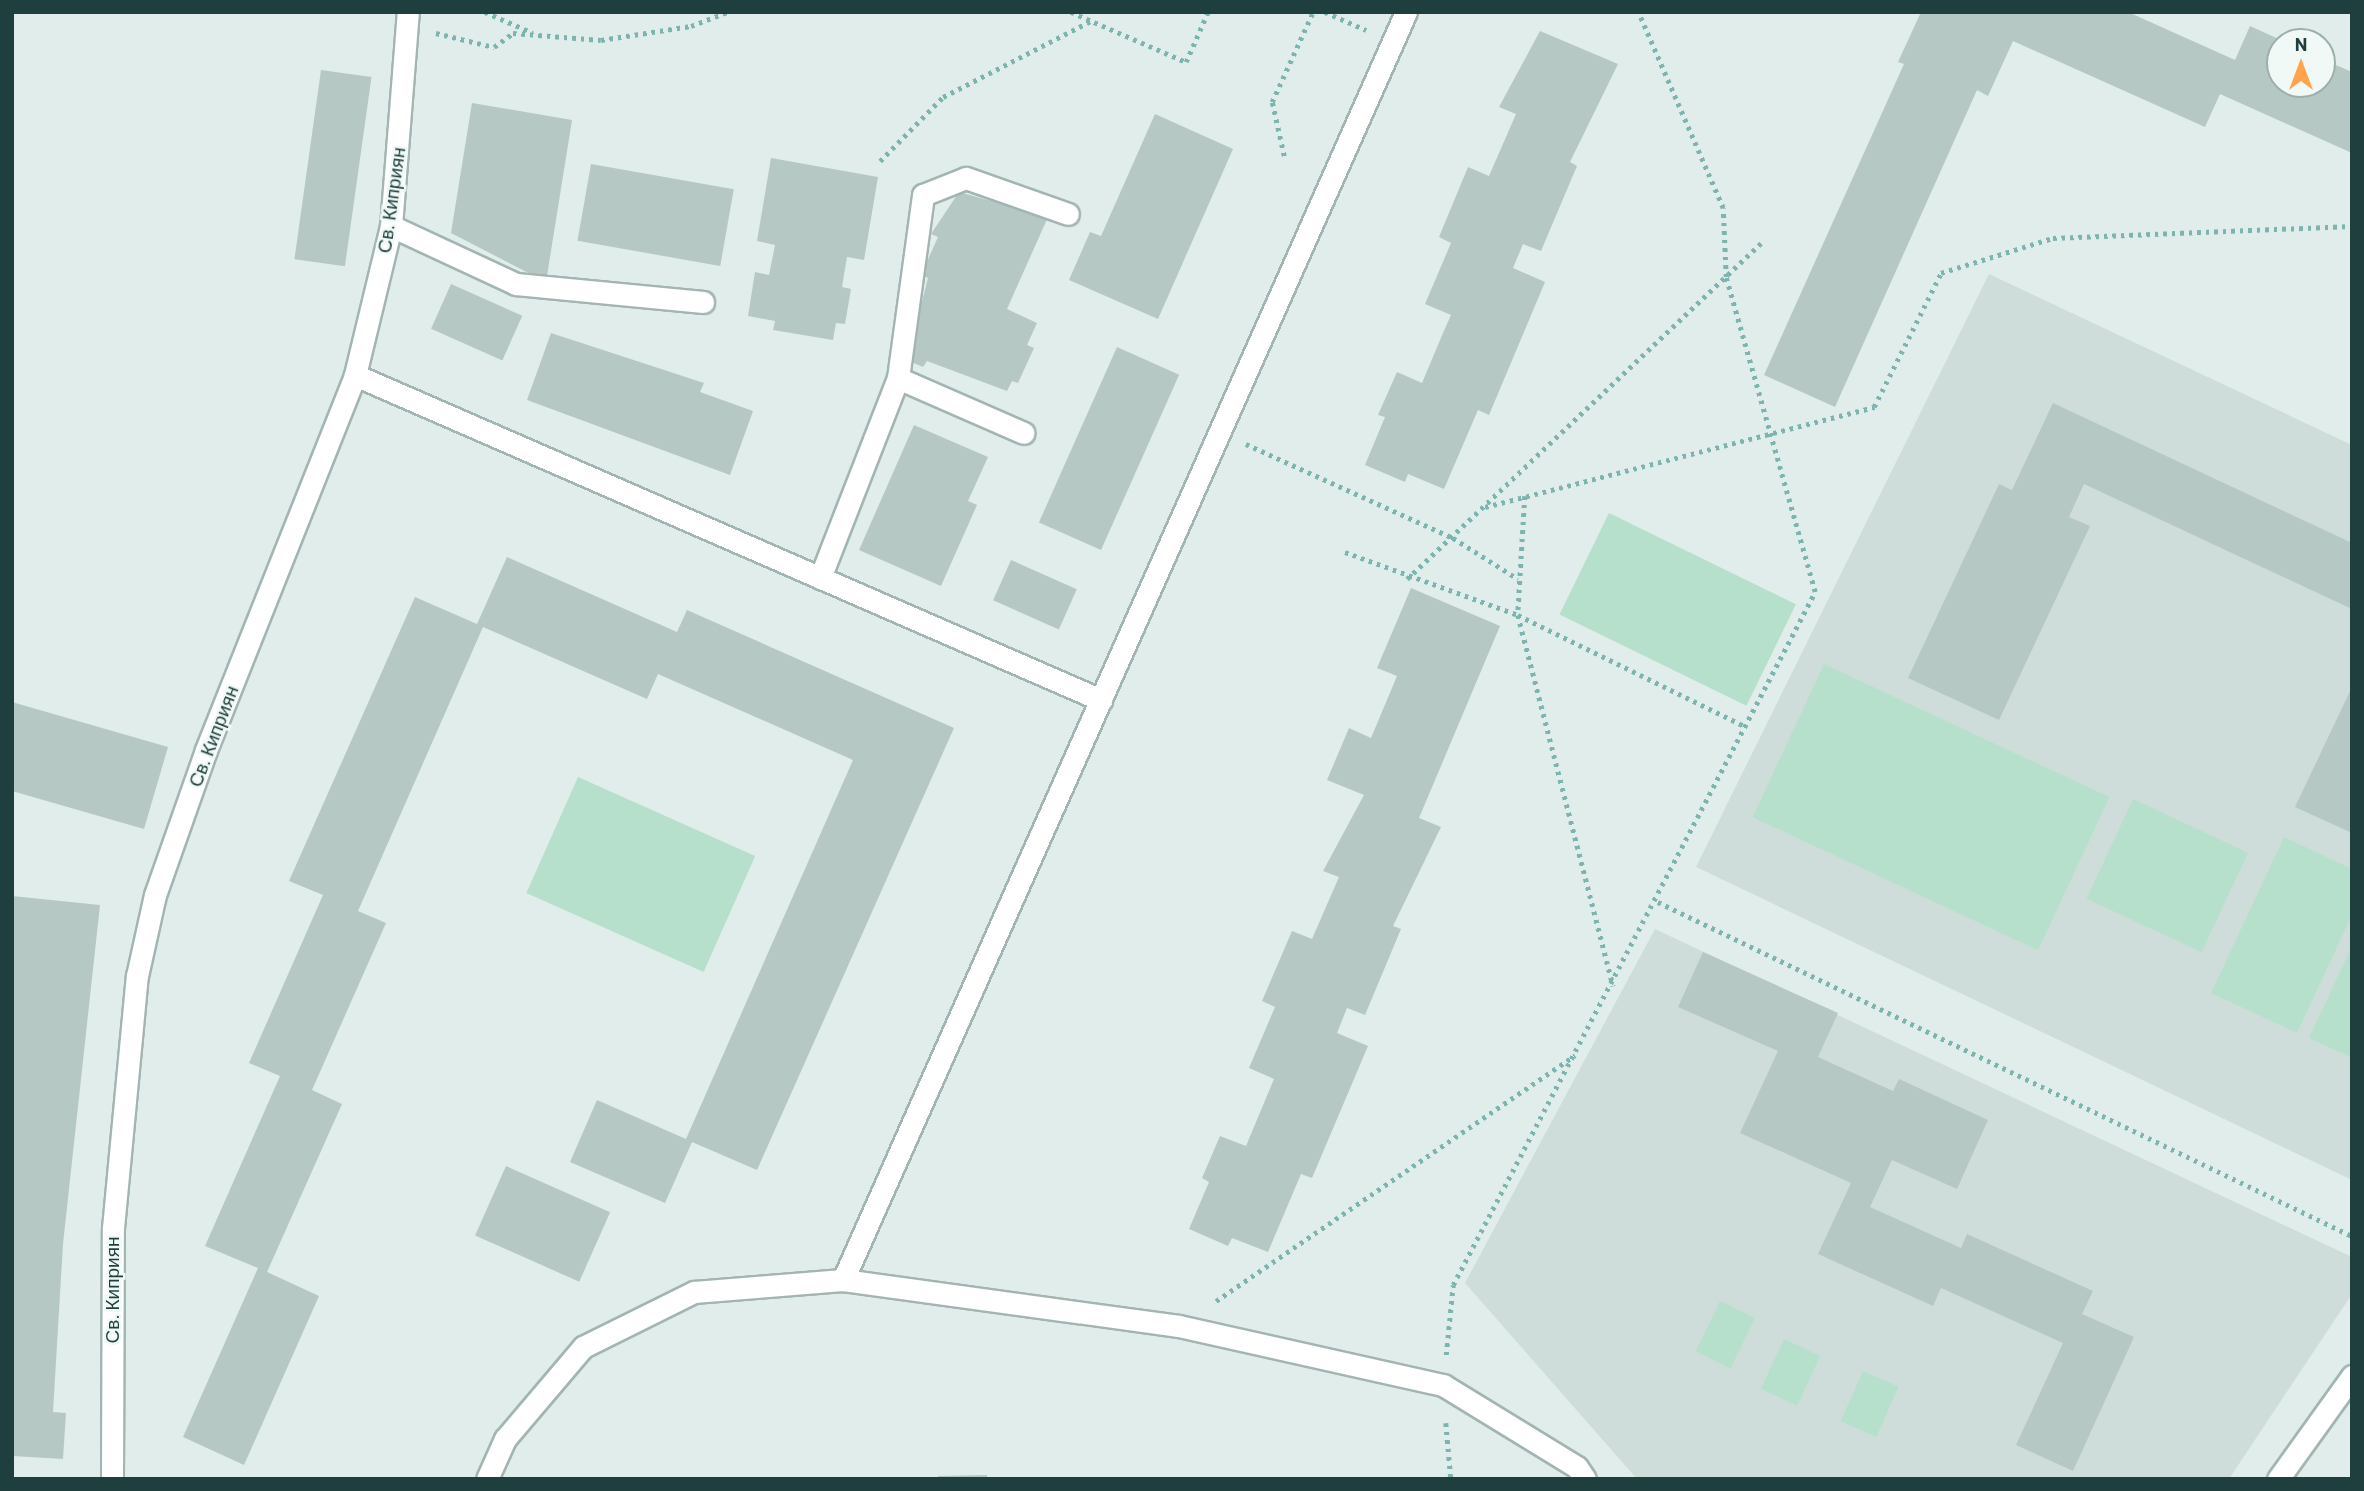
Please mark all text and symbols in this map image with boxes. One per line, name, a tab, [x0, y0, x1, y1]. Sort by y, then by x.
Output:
north arrow	[2266, 28, 2336, 98]
text: N	[2295, 32, 2307, 55]
street label: Св. Киприян	[372, 146, 410, 254]
street label: Св. Киприян	[183, 682, 243, 790]
street label: Св. Киприян	[101, 1237, 123, 1343]

